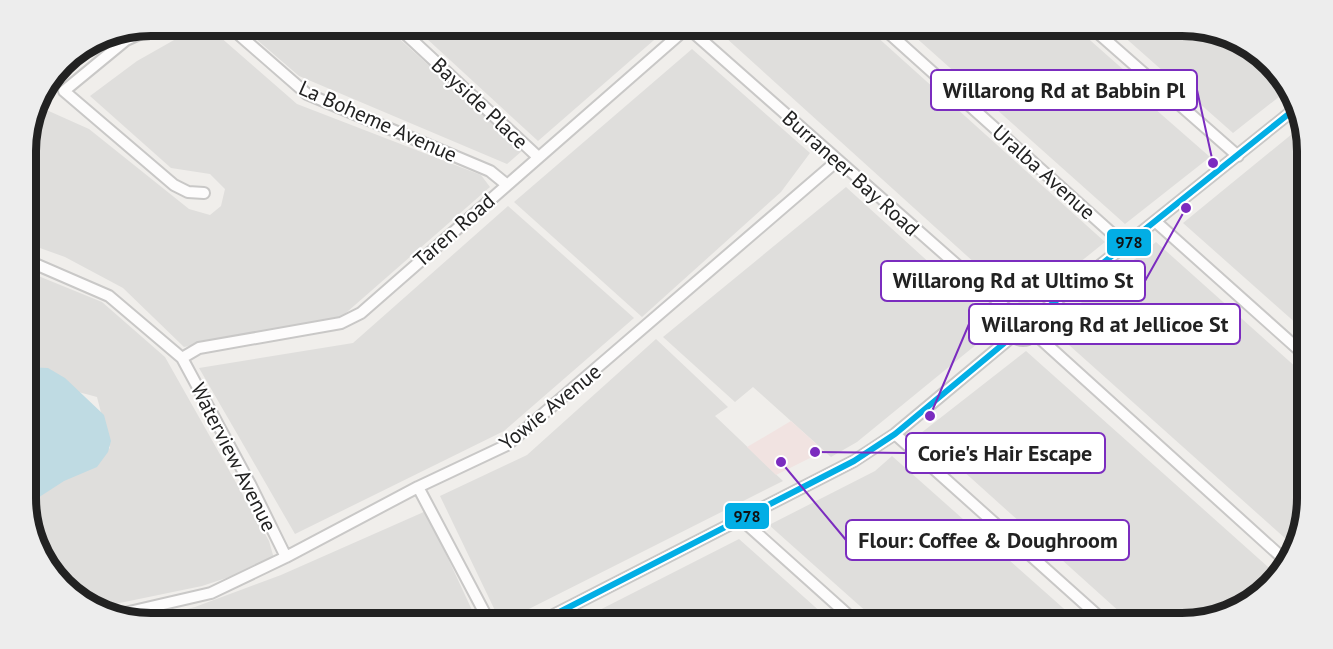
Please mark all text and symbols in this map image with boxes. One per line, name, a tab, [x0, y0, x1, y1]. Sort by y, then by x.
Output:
street label: Bayside Place	[426, 51, 534, 155]
callout: Willarong Rd at Babbin Pl	[931, 70, 1197, 110]
street label: La Boheme Avenue	[295, 74, 461, 168]
text: Willarong Rd at Babbin Pl	[943, 76, 1186, 104]
street label: Burraneer Bay Road	[777, 104, 925, 242]
street label: Uralba Avenue	[987, 119, 1101, 225]
street label: Taren Road	[408, 187, 500, 273]
line badge: 978	[1106, 228, 1152, 257]
text: 978	[1115, 232, 1143, 252]
callout: Willarong Rd at Ultimo St	[881, 261, 1145, 301]
text: Willarong Rd at Ultimo St	[893, 266, 1134, 294]
callout: Willarong Rd at Jellicoe St	[969, 304, 1240, 344]
text: Willarong Rd at Jellicoe St	[982, 310, 1229, 338]
street label: Yowie Avenue	[494, 358, 606, 456]
street label: Waterview Avenue	[185, 378, 283, 536]
callout: Corie's Hair Escape	[906, 433, 1105, 473]
text: Corie's Hair Escape	[918, 439, 1092, 467]
line badge: 978	[724, 502, 770, 530]
text: 978	[733, 506, 761, 526]
callout: Flour: Coffee & Doughroom	[846, 520, 1129, 560]
text: Flour: Coffee & Doughroom	[858, 526, 1118, 554]

